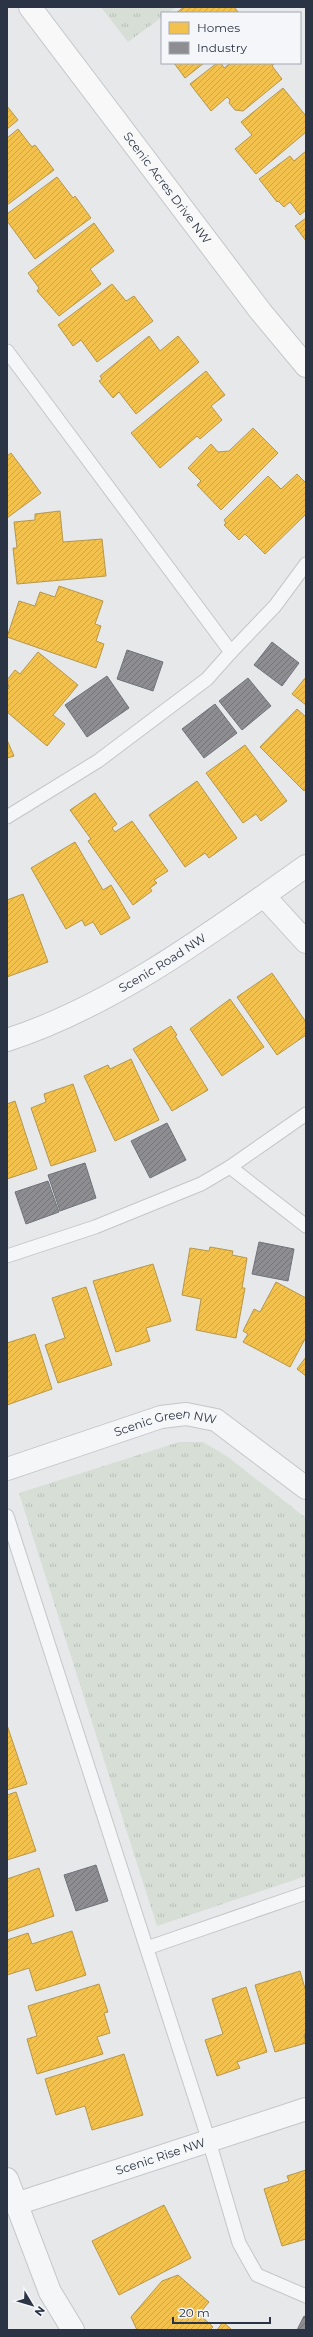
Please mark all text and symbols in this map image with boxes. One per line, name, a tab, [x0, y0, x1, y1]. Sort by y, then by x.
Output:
legend	[161, 12, 301, 64]
text: Homes	[197, 20, 240, 35]
text: Industry	[197, 40, 247, 55]
street label: Scenic Acres Drive NW	[120, 129, 215, 247]
street label: Scenic Road NW	[116, 930, 209, 995]
street label: Scenic Green NW	[112, 1406, 218, 1439]
street label: Scenic Rise NW	[113, 2134, 207, 2178]
north arrow	[12, 2285, 52, 2325]
scale bar	[173, 2299, 270, 2325]
text: N	[32, 2303, 48, 2319]
text: 20 m	[179, 2305, 210, 2320]

